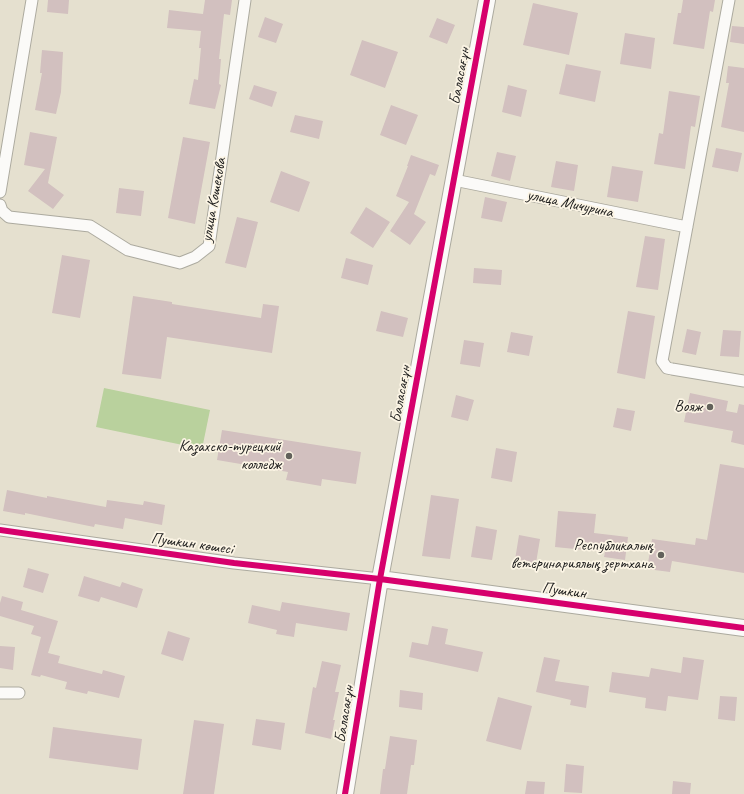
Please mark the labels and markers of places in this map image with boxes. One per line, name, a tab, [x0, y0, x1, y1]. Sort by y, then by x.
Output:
place label: Вояж	[674, 397, 702, 417]
marker: Вояж	[705, 402, 715, 412]
place label: Казахско-турецкий колледж	[179, 437, 281, 475]
marker: Казахско-турецкий колледж	[284, 451, 294, 461]
place label: Республикалық ветеринариялық зертхана	[511, 536, 653, 574]
marker: Республикалық ветеринариялық зертхана	[656, 550, 666, 560]

